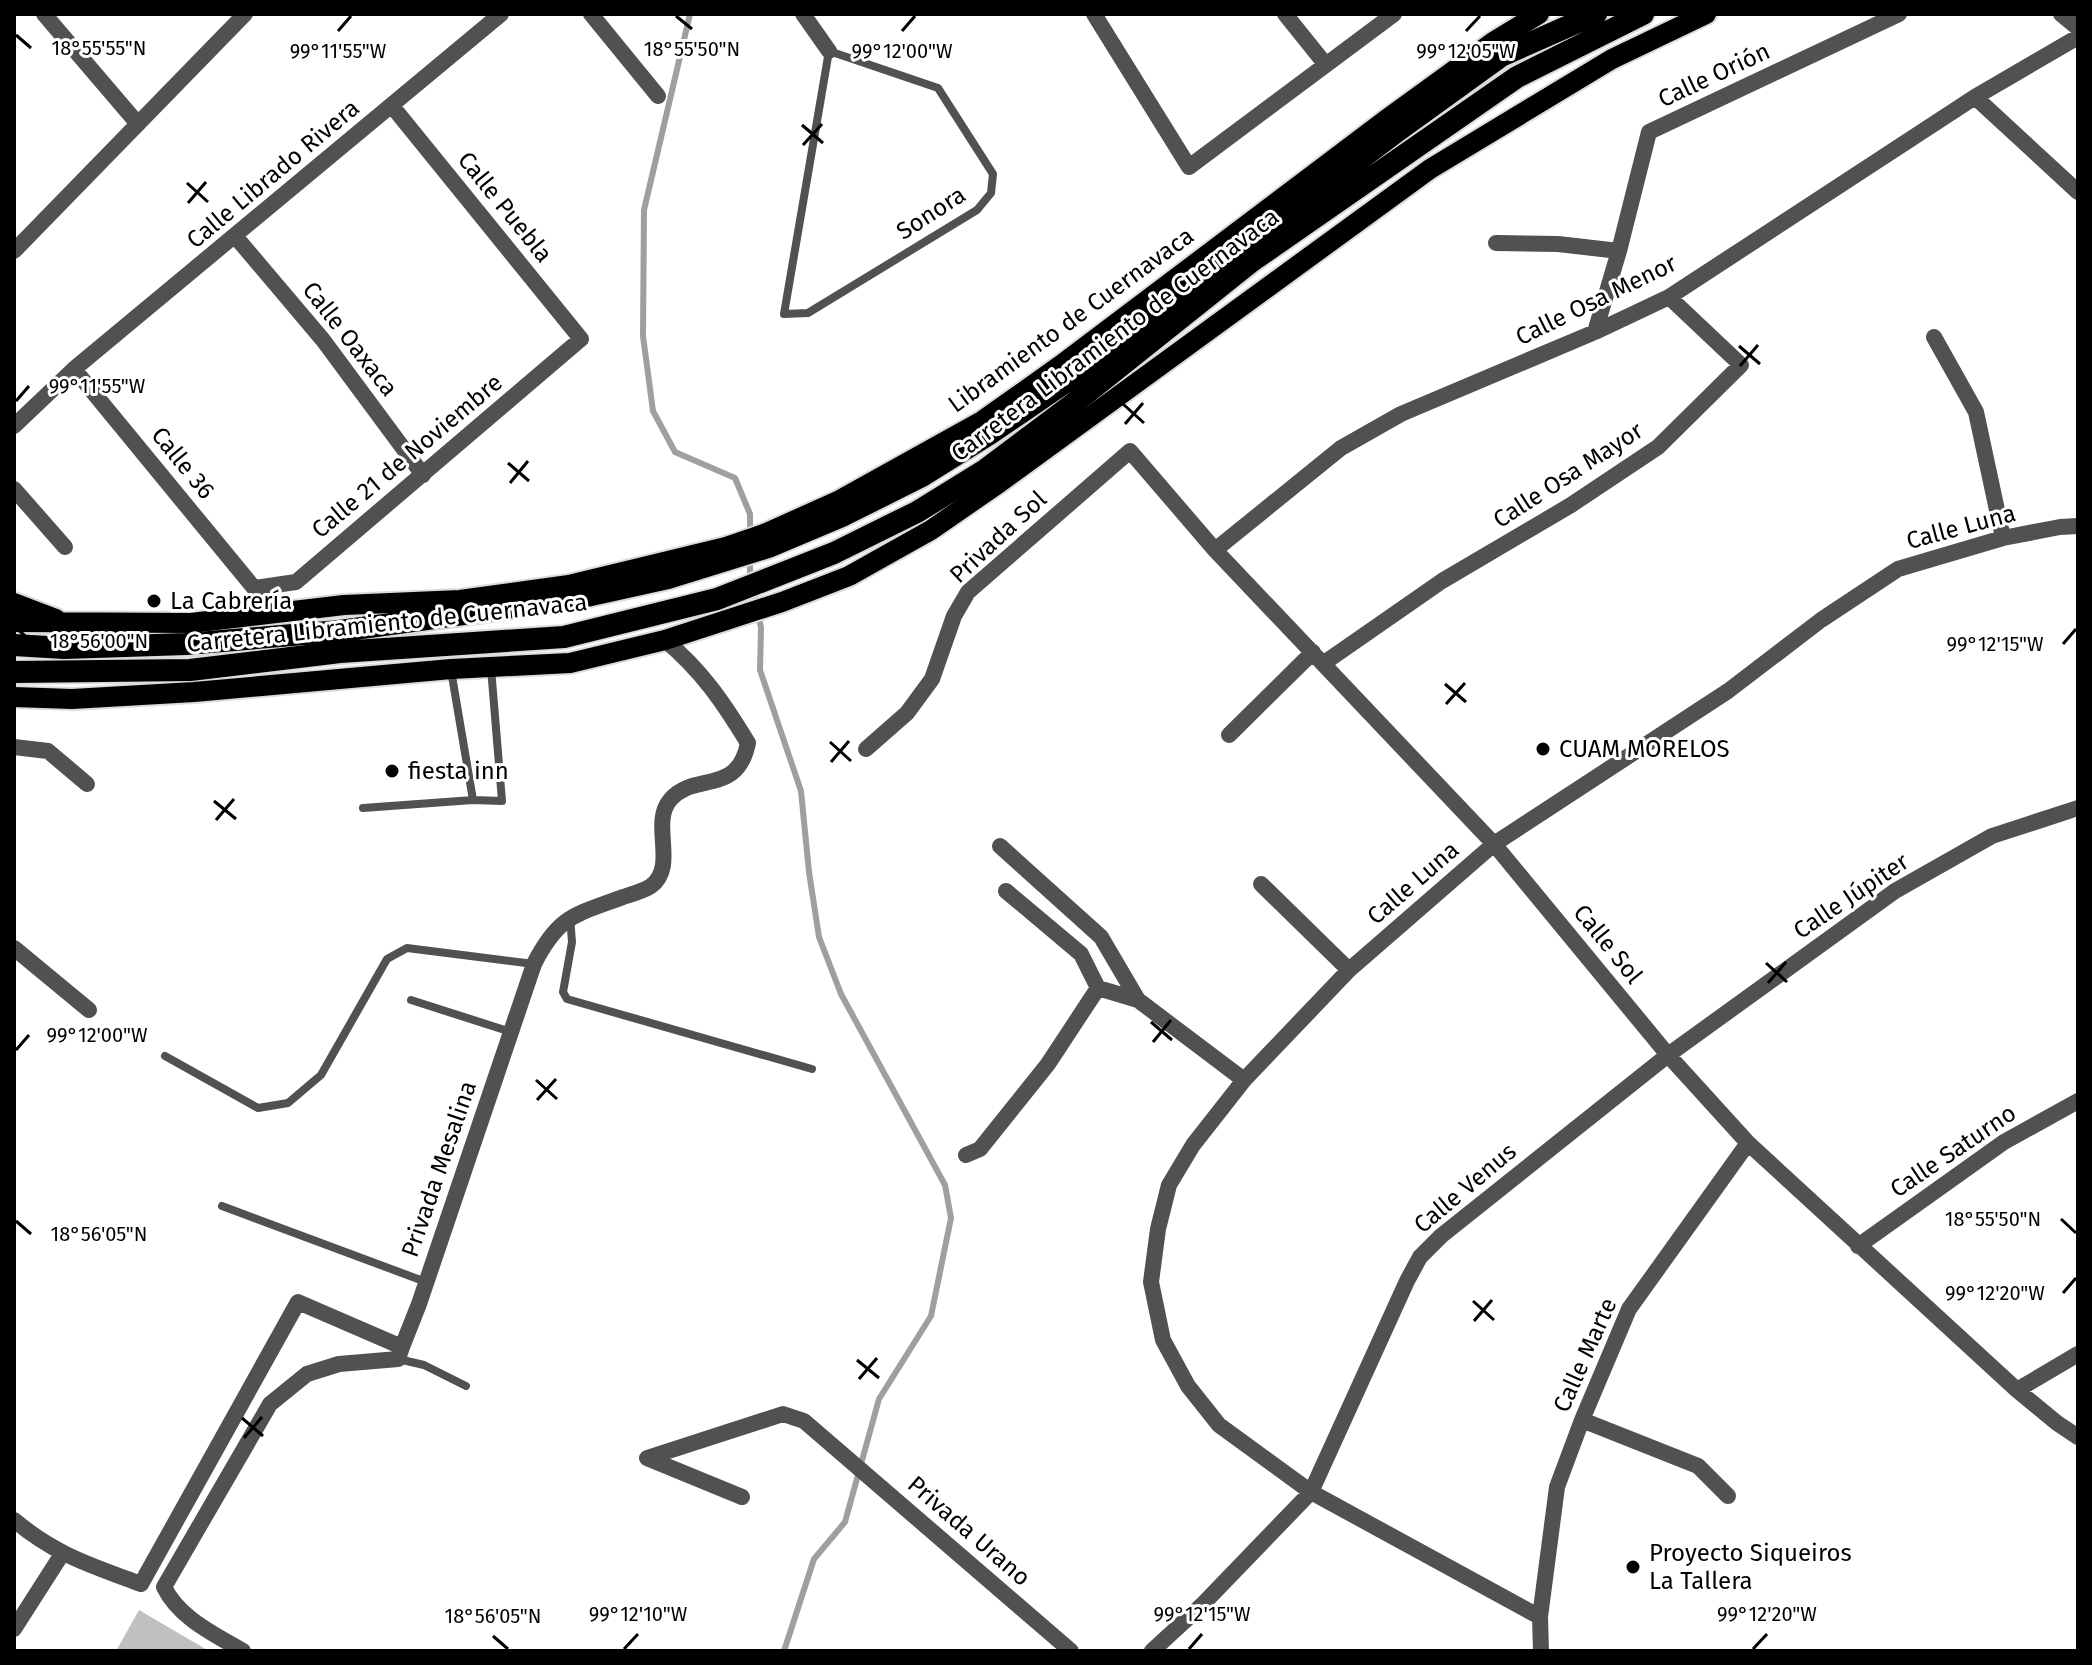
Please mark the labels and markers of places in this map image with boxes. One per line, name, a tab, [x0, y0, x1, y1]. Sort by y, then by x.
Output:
place label: La Cabrería	[170, 587, 292, 615]
marker: La Cabrería	[145, 592, 163, 610]
place label: CUAM MORELOS	[1559, 735, 1730, 763]
marker: CUAM MORELOS	[1534, 740, 1552, 758]
place label: fiesta inn	[408, 757, 509, 785]
marker: fiesta inn	[383, 762, 401, 780]
place label: Proyecto Siqueiros La Tallera	[1649, 1539, 1852, 1595]
marker: Proyecto Siqueiros La Tallera	[1624, 1558, 1642, 1576]

